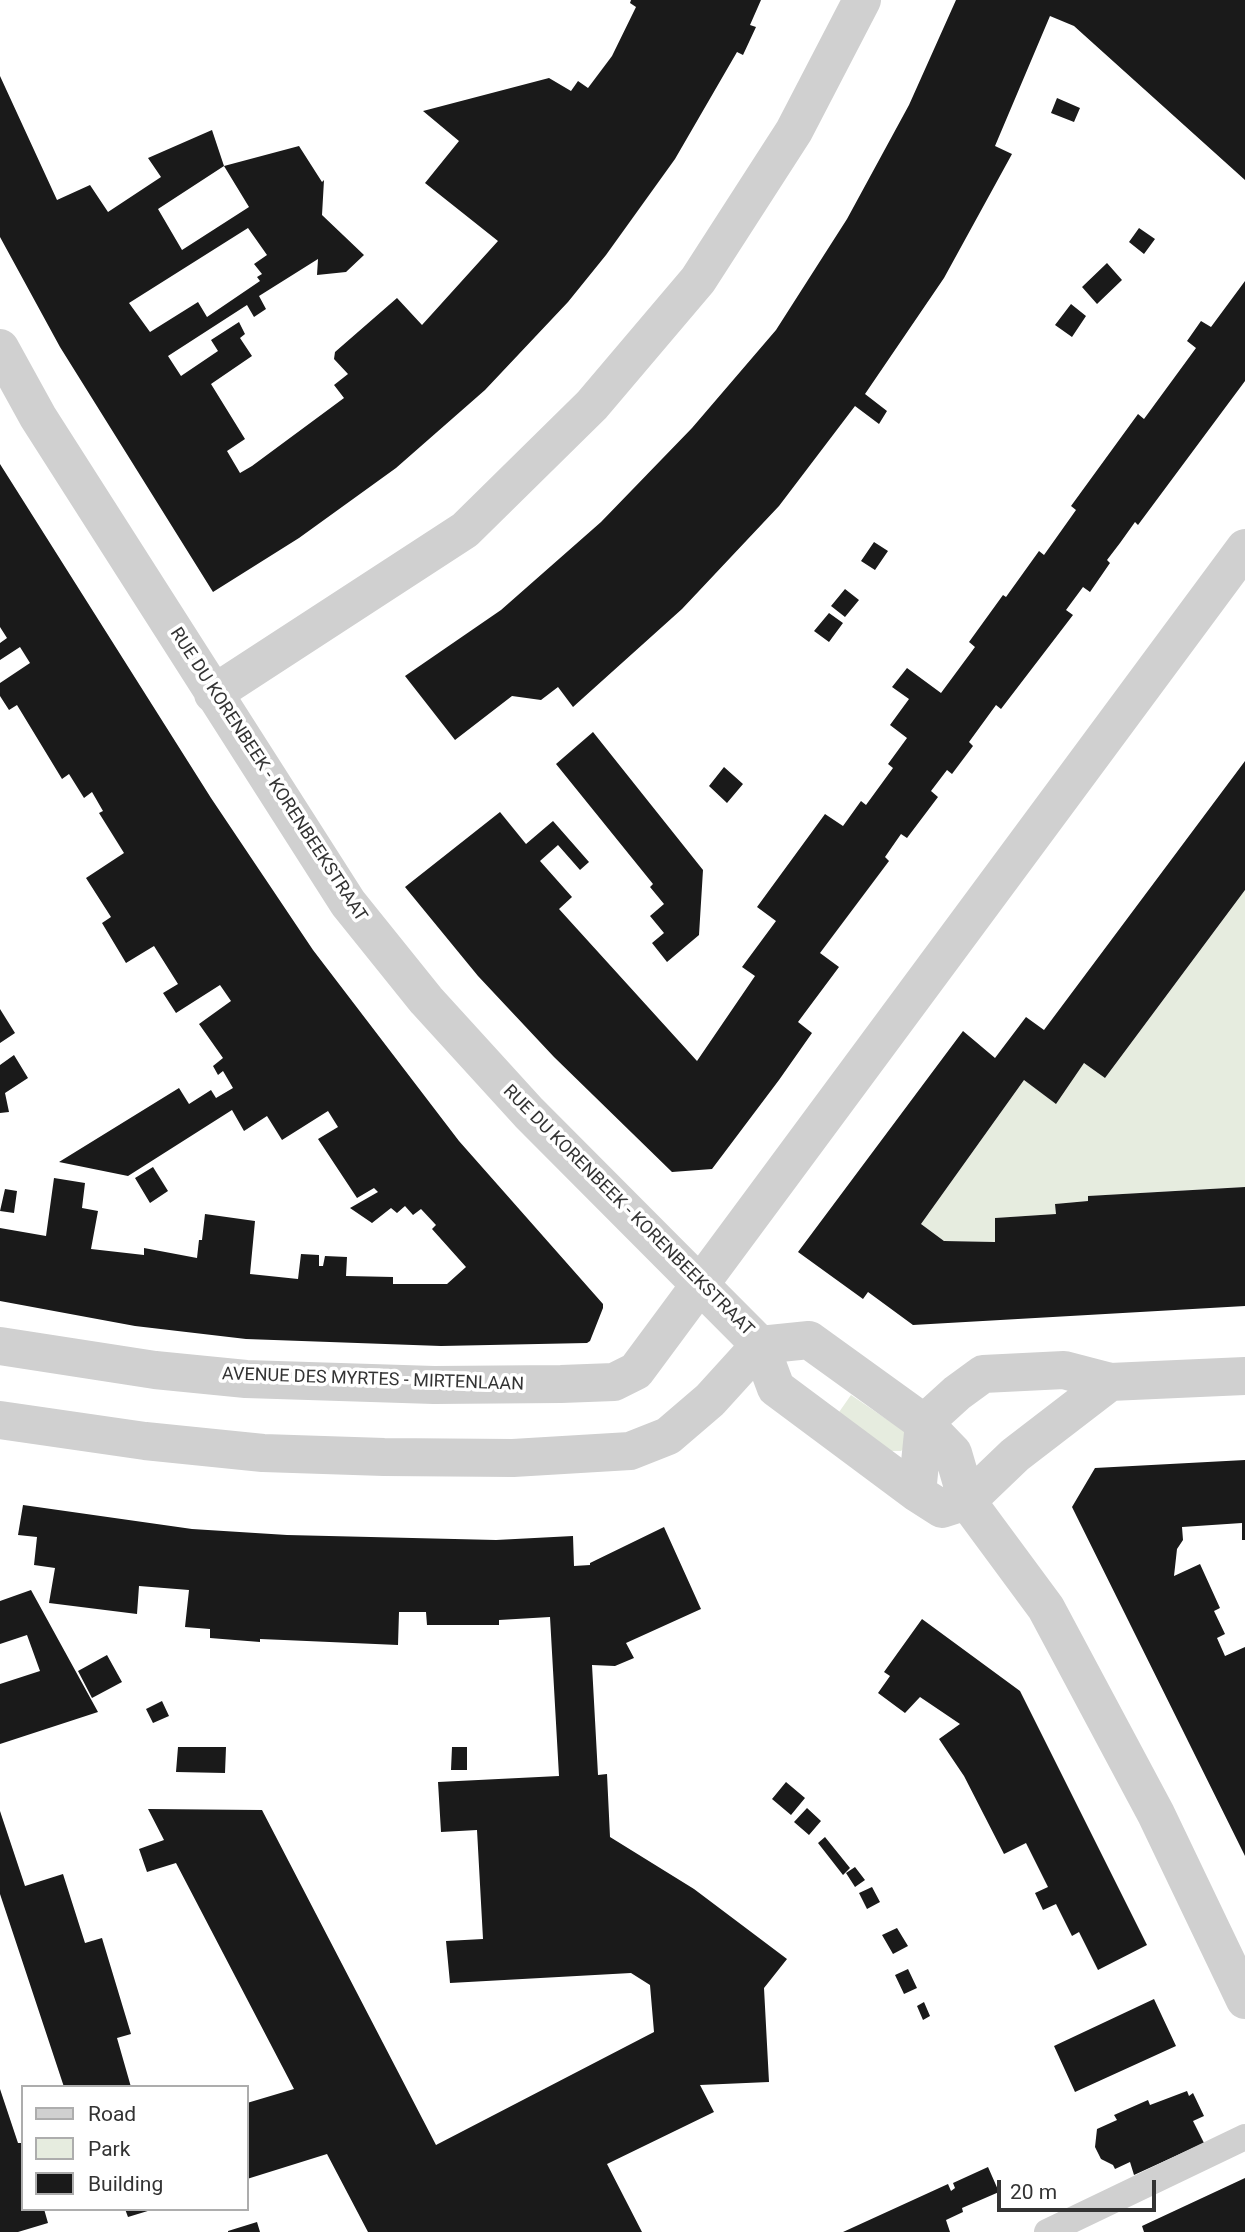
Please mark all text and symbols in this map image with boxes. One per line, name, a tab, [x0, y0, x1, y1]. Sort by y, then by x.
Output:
street label: RUE DU KORENBEEK - KORENBEEKSTRAAT	[165, 624, 371, 926]
street label: RUE DU KORENBEEK - KORENBEEKSTRAAT	[498, 1081, 758, 1341]
street label: AVENUE DES MYRTES - MIRTENLAAN	[222, 1364, 524, 1396]
legend	[21, 2085, 248, 2211]
text: Road	[88, 2102, 136, 2126]
text: Park	[88, 2137, 130, 2161]
scale bar	[1000, 2166, 1159, 2210]
text: Building	[88, 2172, 163, 2196]
text: 20 m	[1010, 2180, 1057, 2204]

